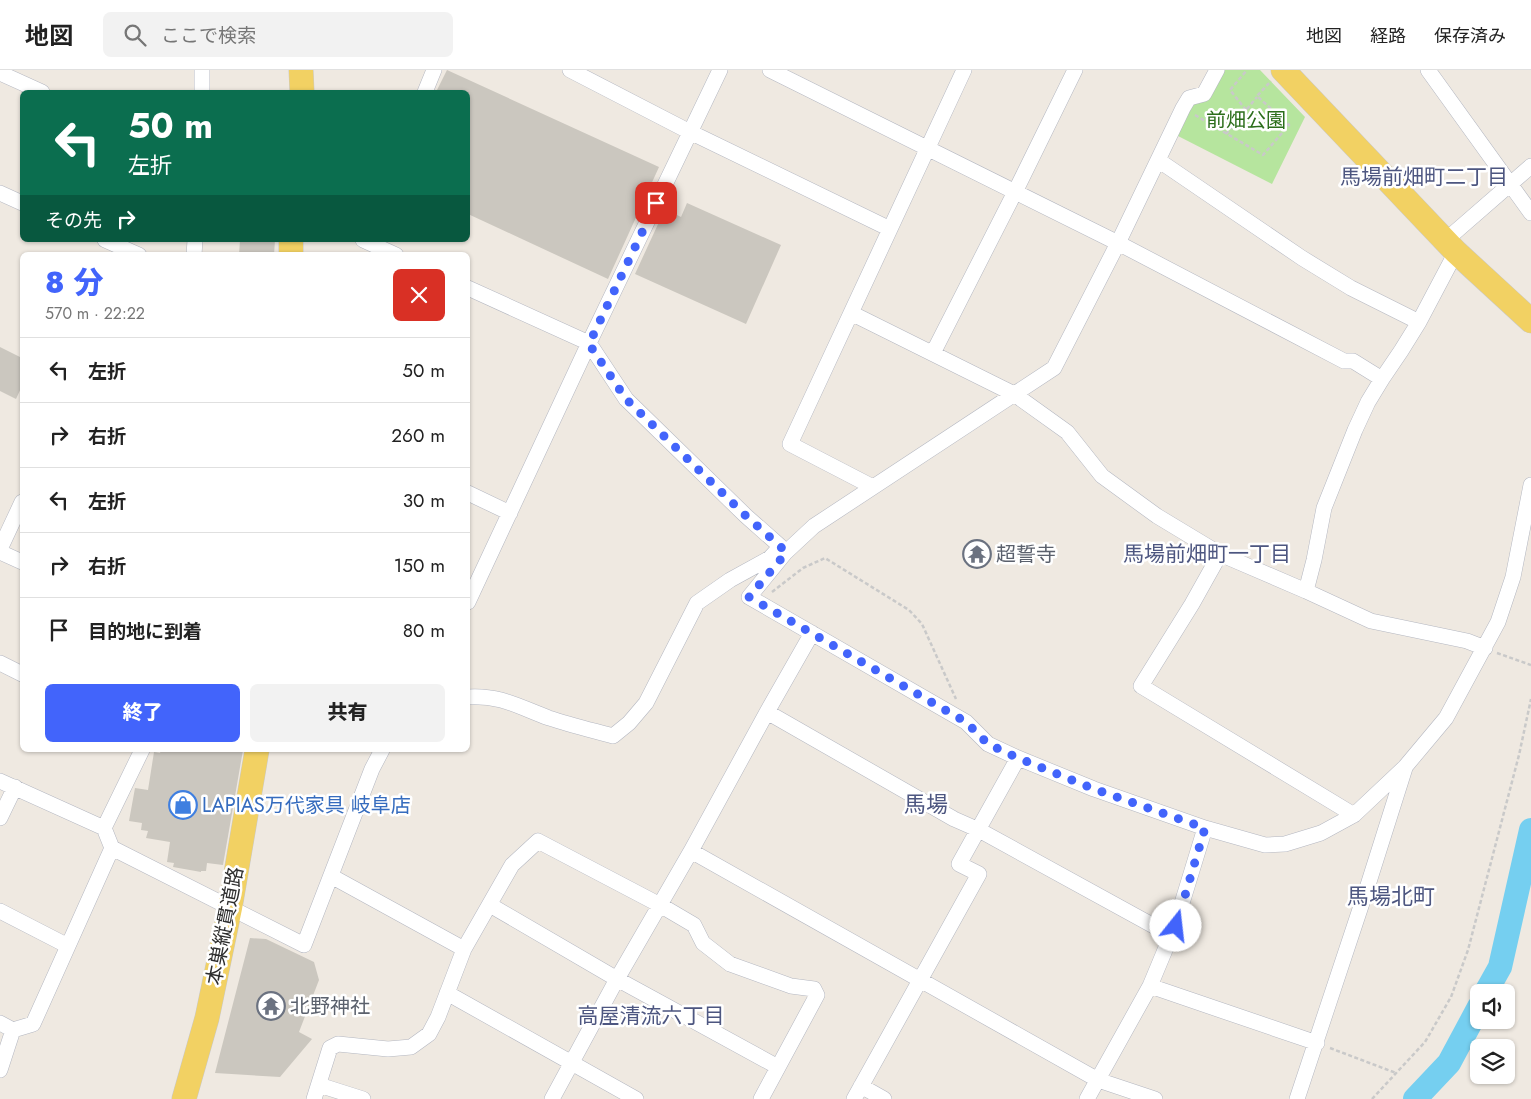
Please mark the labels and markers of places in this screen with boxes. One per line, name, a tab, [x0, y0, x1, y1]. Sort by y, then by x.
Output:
pin	[635, 182, 677, 224]
temple icon: 超誓寺	[962, 539, 992, 569]
place label: 超誓寺	[996, 540, 1056, 569]
shop icon: LAPIAS万代家具 岐阜店	[168, 790, 198, 820]
place label: LAPIAS万代家具 岐阜店	[202, 791, 411, 820]
temple icon: 北野神社	[256, 991, 286, 1021]
place label: 北野神社	[290, 992, 370, 1021]

